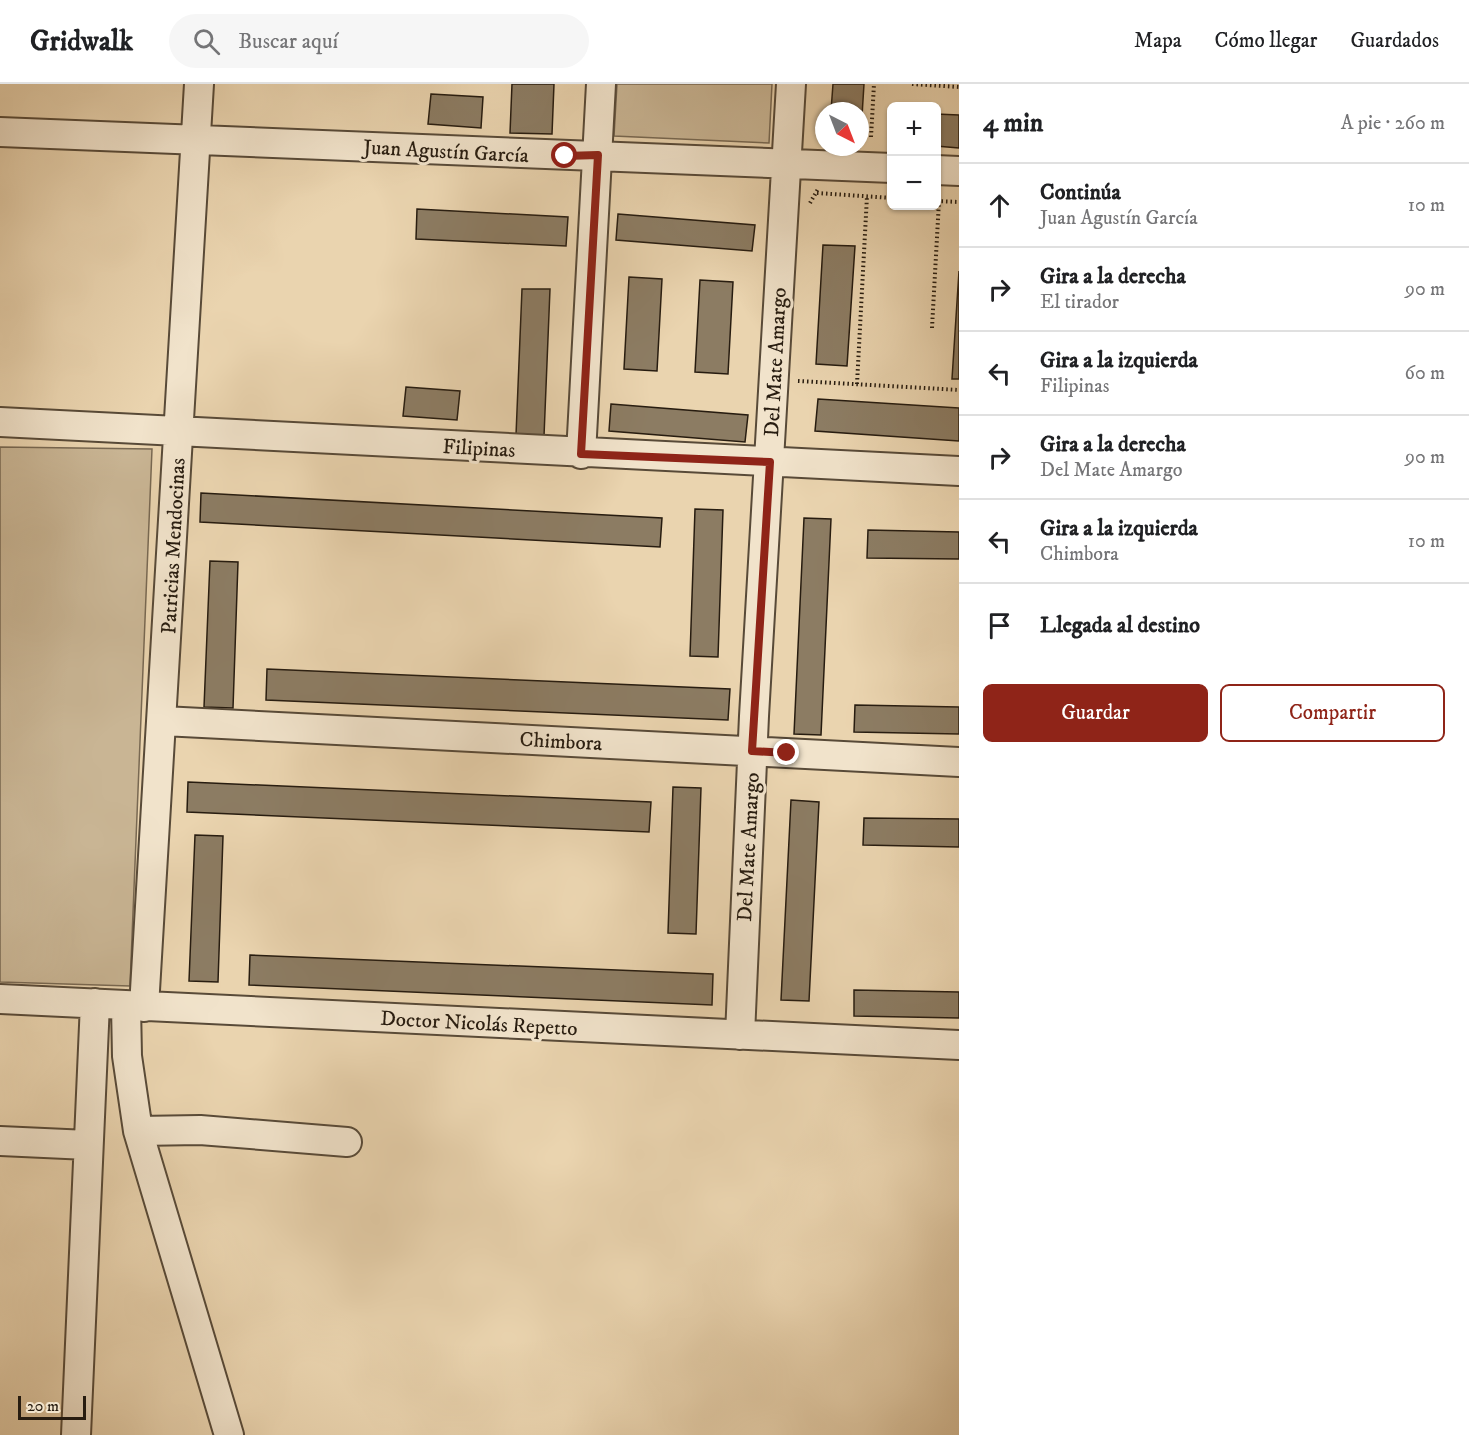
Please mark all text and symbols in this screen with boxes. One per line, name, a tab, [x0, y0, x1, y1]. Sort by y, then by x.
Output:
search box	[169, 14, 589, 68]
text: Gridwalk	[30, 24, 133, 59]
icon: search	[190, 25, 223, 58]
text: Buscar aquí	[238, 28, 338, 55]
text: Mapa	[1134, 28, 1182, 54]
text: Cómo llegar	[1215, 28, 1317, 54]
text: Guardados	[1350, 28, 1439, 54]
north arrow	[815, 102, 869, 156]
map controls	[887, 102, 941, 210]
button: +	[887, 102, 941, 156]
text: 4 min	[983, 107, 1043, 140]
text: A pie · 260 m	[1341, 111, 1445, 136]
street label: Juan Agustín García	[361, 135, 529, 169]
route start	[551, 142, 577, 168]
button: −	[887, 156, 941, 210]
text: Continúa	[1040, 179, 1121, 206]
icon: ahead	[983, 189, 1016, 222]
text: 10 m	[1408, 193, 1445, 218]
text: Juan Agustín García	[1040, 206, 1198, 231]
text: Gira a la derecha	[1040, 263, 1186, 290]
icon: right	[983, 273, 1016, 306]
text: 90 m	[1405, 277, 1445, 302]
street label: Del Mate Amargo	[759, 287, 793, 437]
text: El tirador	[1040, 290, 1119, 315]
text: Gira a la izquierda	[1040, 347, 1198, 374]
icon: left	[983, 357, 1016, 390]
text: 60 m	[1405, 361, 1445, 386]
text: Filipinas	[1040, 374, 1109, 399]
text: Gira a la derecha	[1040, 431, 1186, 458]
street label: Filipinas	[442, 434, 516, 464]
icon: right	[983, 441, 1016, 474]
text: 90 m	[1405, 445, 1445, 470]
street label: Patricias Mendocinas	[156, 457, 192, 635]
text: Del Mate Amargo	[1040, 458, 1182, 483]
text: Gira a la izquierda	[1040, 515, 1198, 542]
icon: left	[983, 525, 1016, 558]
text: 10 m	[1408, 529, 1445, 554]
text: Chimbora	[1040, 542, 1119, 567]
icon: arrive	[983, 609, 1016, 642]
text: Llegada al destino	[1040, 612, 1200, 639]
button: Guardar	[983, 684, 1208, 742]
button: Compartir	[1220, 684, 1445, 742]
street label: Chimbora	[519, 727, 603, 757]
route end	[773, 739, 799, 765]
street label: Del Mate Amargo	[732, 772, 766, 922]
street label: Doctor Nicolás Repetto	[380, 1006, 578, 1042]
scale bar	[18, 1393, 86, 1420]
text: 20 m	[27, 1396, 59, 1416]

